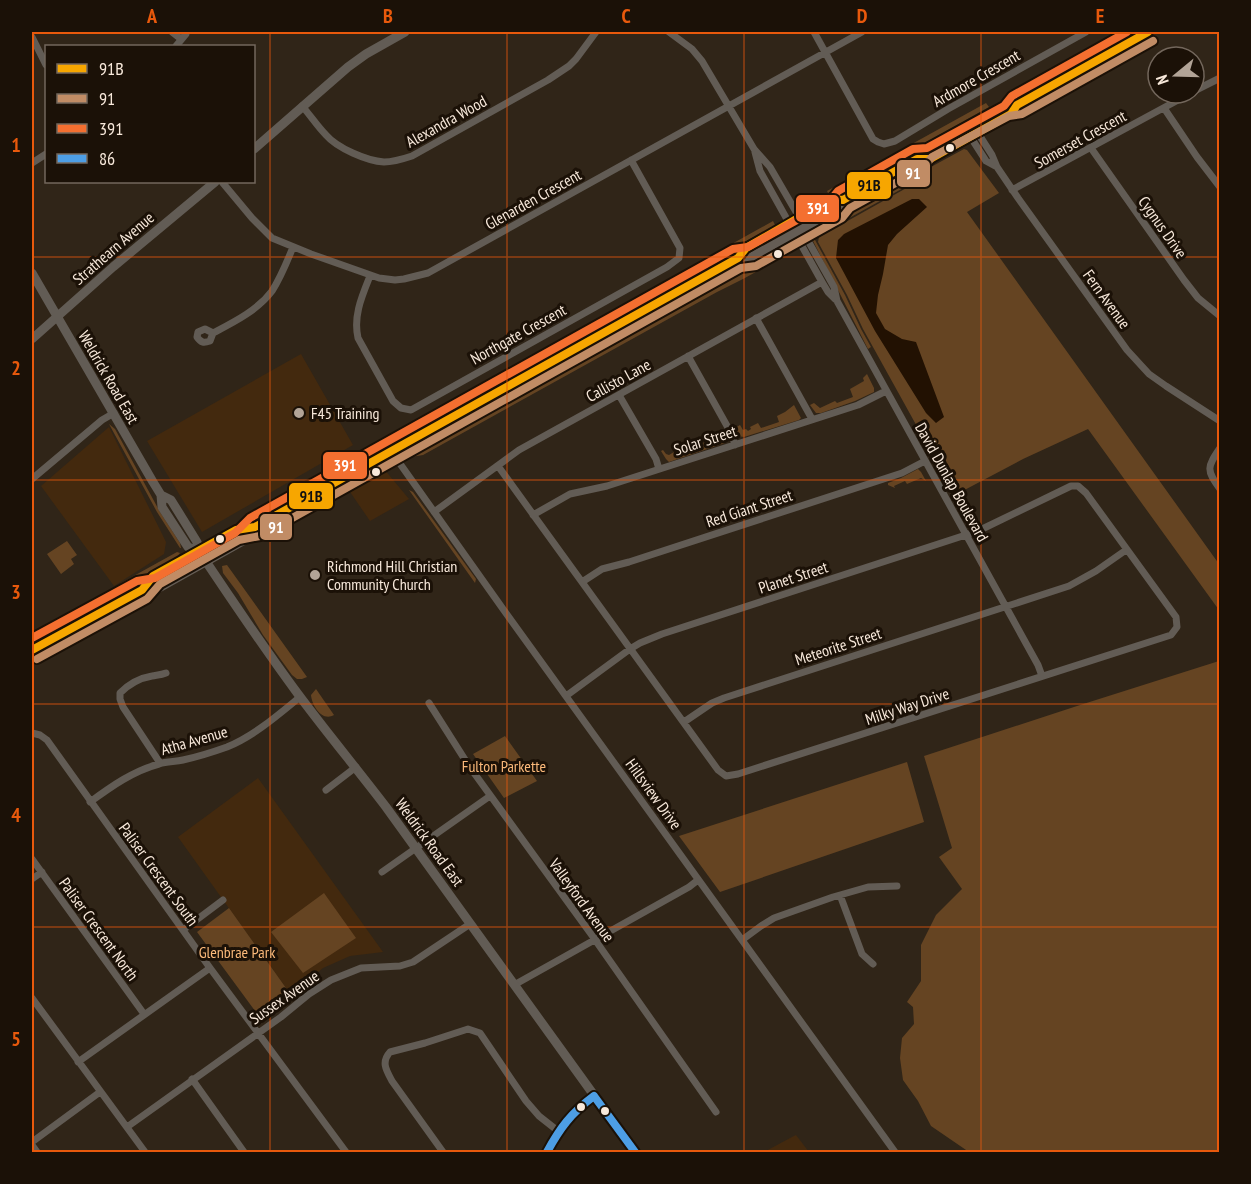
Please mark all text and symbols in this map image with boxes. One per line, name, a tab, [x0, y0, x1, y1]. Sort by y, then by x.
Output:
text: A	[146, 3, 158, 29]
text: B	[383, 3, 393, 29]
text: C	[621, 3, 631, 29]
text: D	[857, 3, 868, 29]
text: E	[1096, 3, 1104, 29]
legend	[45, 45, 255, 183]
street label: Ardmore Crescent	[929, 45, 1024, 111]
north arrow	[1146, 45, 1206, 105]
text: 91B	[99, 57, 124, 80]
text: N	[1151, 73, 1173, 87]
text: 91	[99, 87, 115, 110]
street label: Alexandra Wood	[402, 91, 490, 151]
street label: Somerset Crescent	[1031, 105, 1130, 172]
text: 391	[99, 117, 123, 140]
text: 1	[11, 132, 21, 158]
unlabelled marker	[944, 142, 956, 154]
text: 86	[99, 147, 115, 170]
line badge: 91	[896, 159, 931, 188]
text: 91	[905, 163, 921, 183]
street label: Glenarden Crescent	[481, 164, 585, 234]
line badge: 91B	[846, 171, 892, 200]
text: 91B	[857, 175, 881, 195]
street label: Cygnus Drive	[1134, 192, 1192, 262]
line badge: 391	[795, 194, 840, 223]
text: 391	[807, 198, 829, 218]
street label: Strathearn Avenue	[68, 207, 158, 289]
unlabelled marker	[772, 248, 784, 260]
street label: Fern Avenue	[1079, 266, 1135, 332]
street label: Northgate Crescent	[467, 299, 570, 369]
street label: Weldrick Road East	[74, 327, 144, 428]
street label: Callisto Lane	[582, 354, 654, 406]
text: 2	[11, 355, 21, 381]
place label: F45 Training	[311, 403, 379, 423]
marker: F45 Training	[292, 406, 306, 420]
street label: David Dunlap Boulevard	[911, 419, 993, 545]
street label: Solar Street	[671, 420, 739, 460]
line badge: 391	[322, 451, 368, 480]
text: 391	[334, 455, 356, 475]
unlabelled marker	[370, 466, 382, 478]
line badge: 91B	[288, 482, 334, 510]
street label: Red Giant Street	[703, 484, 795, 531]
text: 91B	[299, 486, 323, 506]
line badge: 91	[259, 513, 293, 541]
text: 91	[268, 517, 284, 537]
unlabelled marker	[214, 533, 226, 545]
place label: Richmond Hill Christian Community Church	[327, 556, 457, 594]
street label: Planet Street	[756, 556, 831, 598]
marker: Richmond Hill Christian Community Church	[308, 568, 322, 582]
text: 3	[11, 579, 21, 605]
street label: Meteorite Street	[792, 622, 884, 669]
street label: Milky Way Drive	[863, 683, 951, 729]
street label: Atha Avenue	[158, 721, 230, 759]
street label: Hillsview Drive	[622, 755, 686, 833]
park label: Fulton Parkette	[462, 756, 546, 776]
street label: Weldrick Road East	[391, 794, 469, 890]
text: 4	[11, 802, 21, 828]
street label: Paliser Crescent South	[115, 818, 203, 930]
street label: Valleyford Avenue	[544, 853, 619, 946]
street label: Paliser Crescent North	[55, 874, 143, 984]
park label: Glenbrae Park	[199, 942, 276, 962]
street label: Sussex Avenue	[245, 966, 323, 1028]
text: 5	[11, 1026, 21, 1052]
unlabelled marker	[575, 1101, 587, 1113]
unlabelled marker	[599, 1105, 611, 1117]

